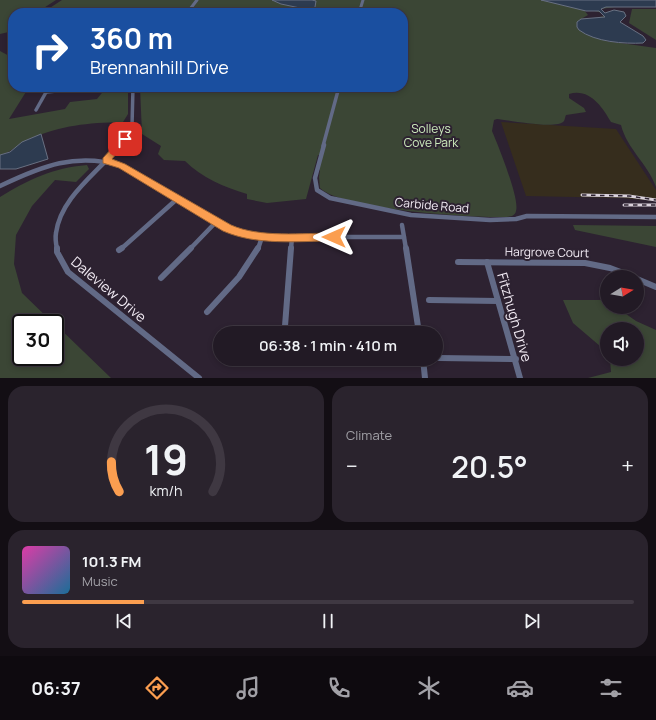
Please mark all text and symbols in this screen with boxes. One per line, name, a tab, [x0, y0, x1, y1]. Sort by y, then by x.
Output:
text: 360 m	[90, 19, 173, 57]
icon: right	[24, 24, 76, 76]
text: Brennanhill Drive	[90, 55, 229, 79]
park label: Solleys Cove Park	[404, 120, 459, 151]
pin	[108, 122, 142, 156]
icon: arrive	[114, 128, 136, 150]
street label: Carbide Road	[394, 193, 470, 217]
position arrow	[313, 216, 355, 258]
street label: Hargrove Court	[505, 243, 590, 261]
street label: Daleview Drive	[67, 252, 151, 326]
street label: Fitzhugh Drive	[493, 270, 537, 364]
north arrow	[600, 270, 644, 314]
map controls	[600, 270, 644, 366]
speed limit sign: 30	[12, 314, 64, 366]
button: sound	[600, 322, 644, 366]
text: 06:38 · 1 min · 410 m	[259, 335, 397, 356]
text: Climate	[346, 426, 392, 444]
text: 19	[144, 431, 188, 487]
text: 20.5°	[451, 446, 528, 487]
text: −	[346, 451, 358, 481]
text: +	[621, 451, 634, 481]
text: km/h	[149, 481, 183, 500]
text: 101.3 FM	[82, 551, 141, 572]
text: Music	[82, 572, 118, 590]
icon: previous	[113, 610, 135, 632]
icon: pause	[317, 610, 339, 632]
icon: next	[521, 610, 543, 632]
icon: directions	[143, 674, 171, 702]
icon: music	[234, 674, 262, 702]
icon: phone	[325, 674, 353, 702]
icon: climate	[415, 674, 443, 702]
icon: car	[506, 674, 534, 702]
icon: filters	[597, 674, 625, 702]
text: 06:37	[31, 676, 81, 700]

